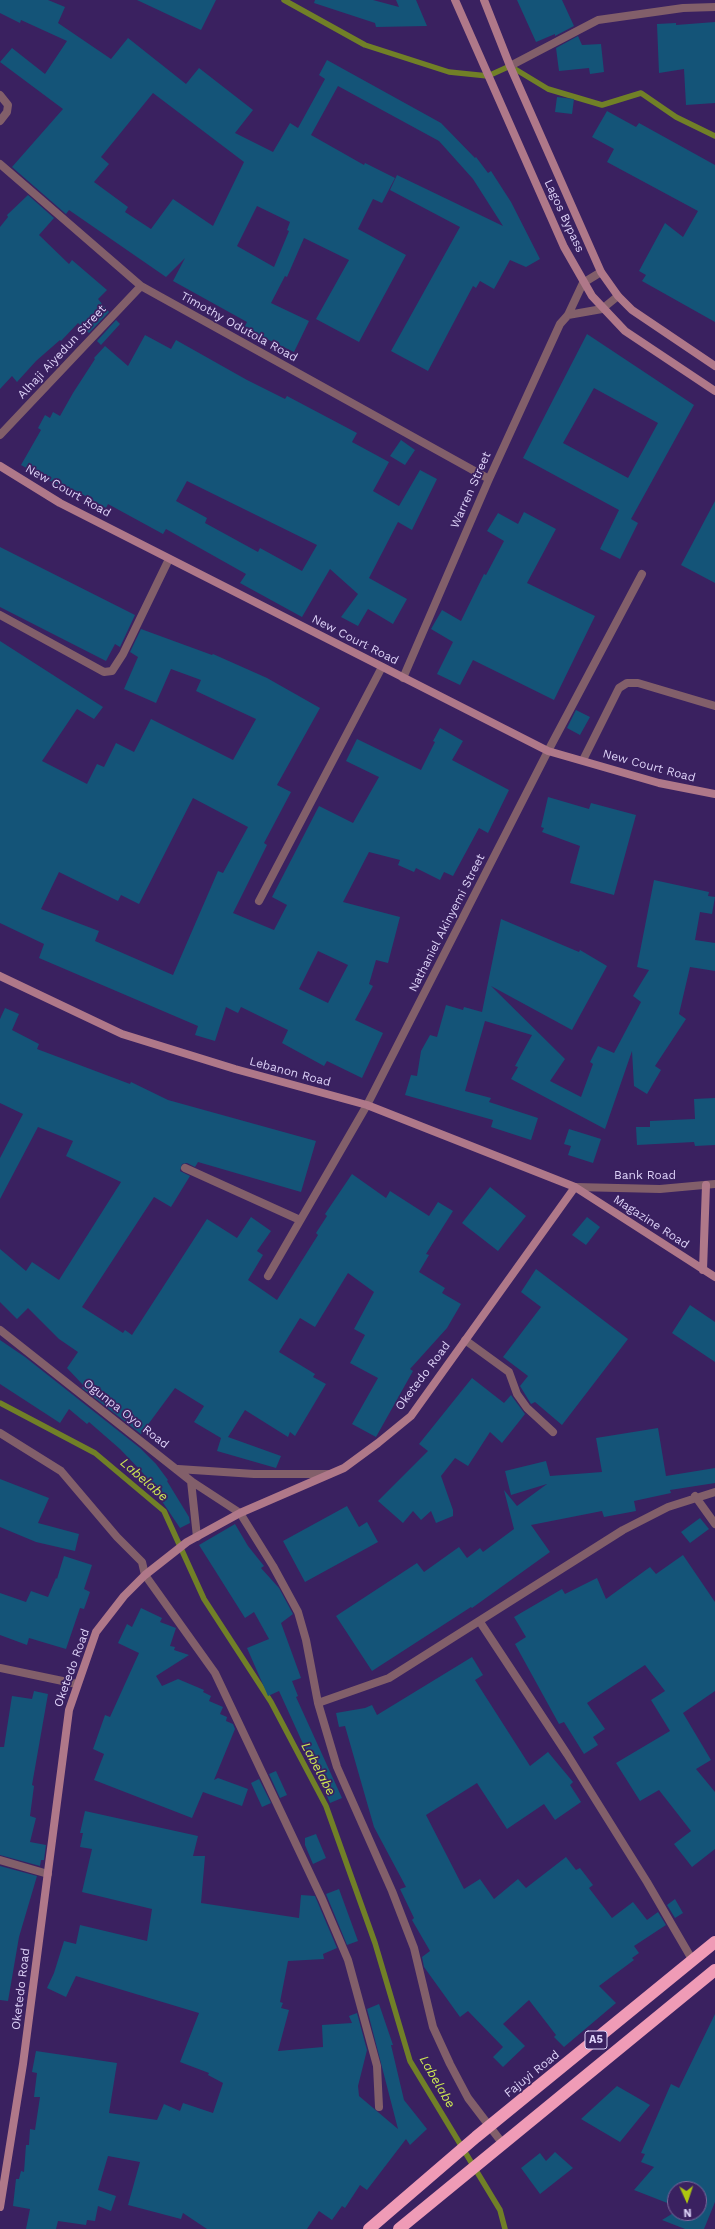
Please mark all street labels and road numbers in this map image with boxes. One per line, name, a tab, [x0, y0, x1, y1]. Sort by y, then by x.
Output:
street label: Lagos Bypass	[541, 177, 587, 255]
street label: Timothy Odutola Road	[178, 289, 300, 365]
street label: Alhaji Aiyedun Street	[15, 302, 109, 402]
street label: Warren Street	[448, 450, 494, 530]
street label: New Court Road	[23, 462, 113, 520]
street label: New Court Road	[309, 612, 401, 668]
street label: New Court Road	[601, 747, 697, 785]
street label: Nathaniel Akinyemi Street	[406, 852, 488, 994]
street label: Lebanon Road	[248, 1054, 332, 1090]
street label: Bank Road	[614, 1168, 676, 1182]
street label: Magazine Road	[610, 1192, 692, 1252]
street label: Oketedo Road	[392, 1339, 454, 1413]
street label: Ogunpa Oyo Road	[80, 1376, 172, 1452]
street label: Oketedo Road	[51, 1627, 93, 1709]
street label: Oketedo Road	[9, 1947, 33, 2031]
road number: A5	[585, 2031, 607, 2049]
street label: Fajuyi Road	[501, 2047, 563, 2101]

